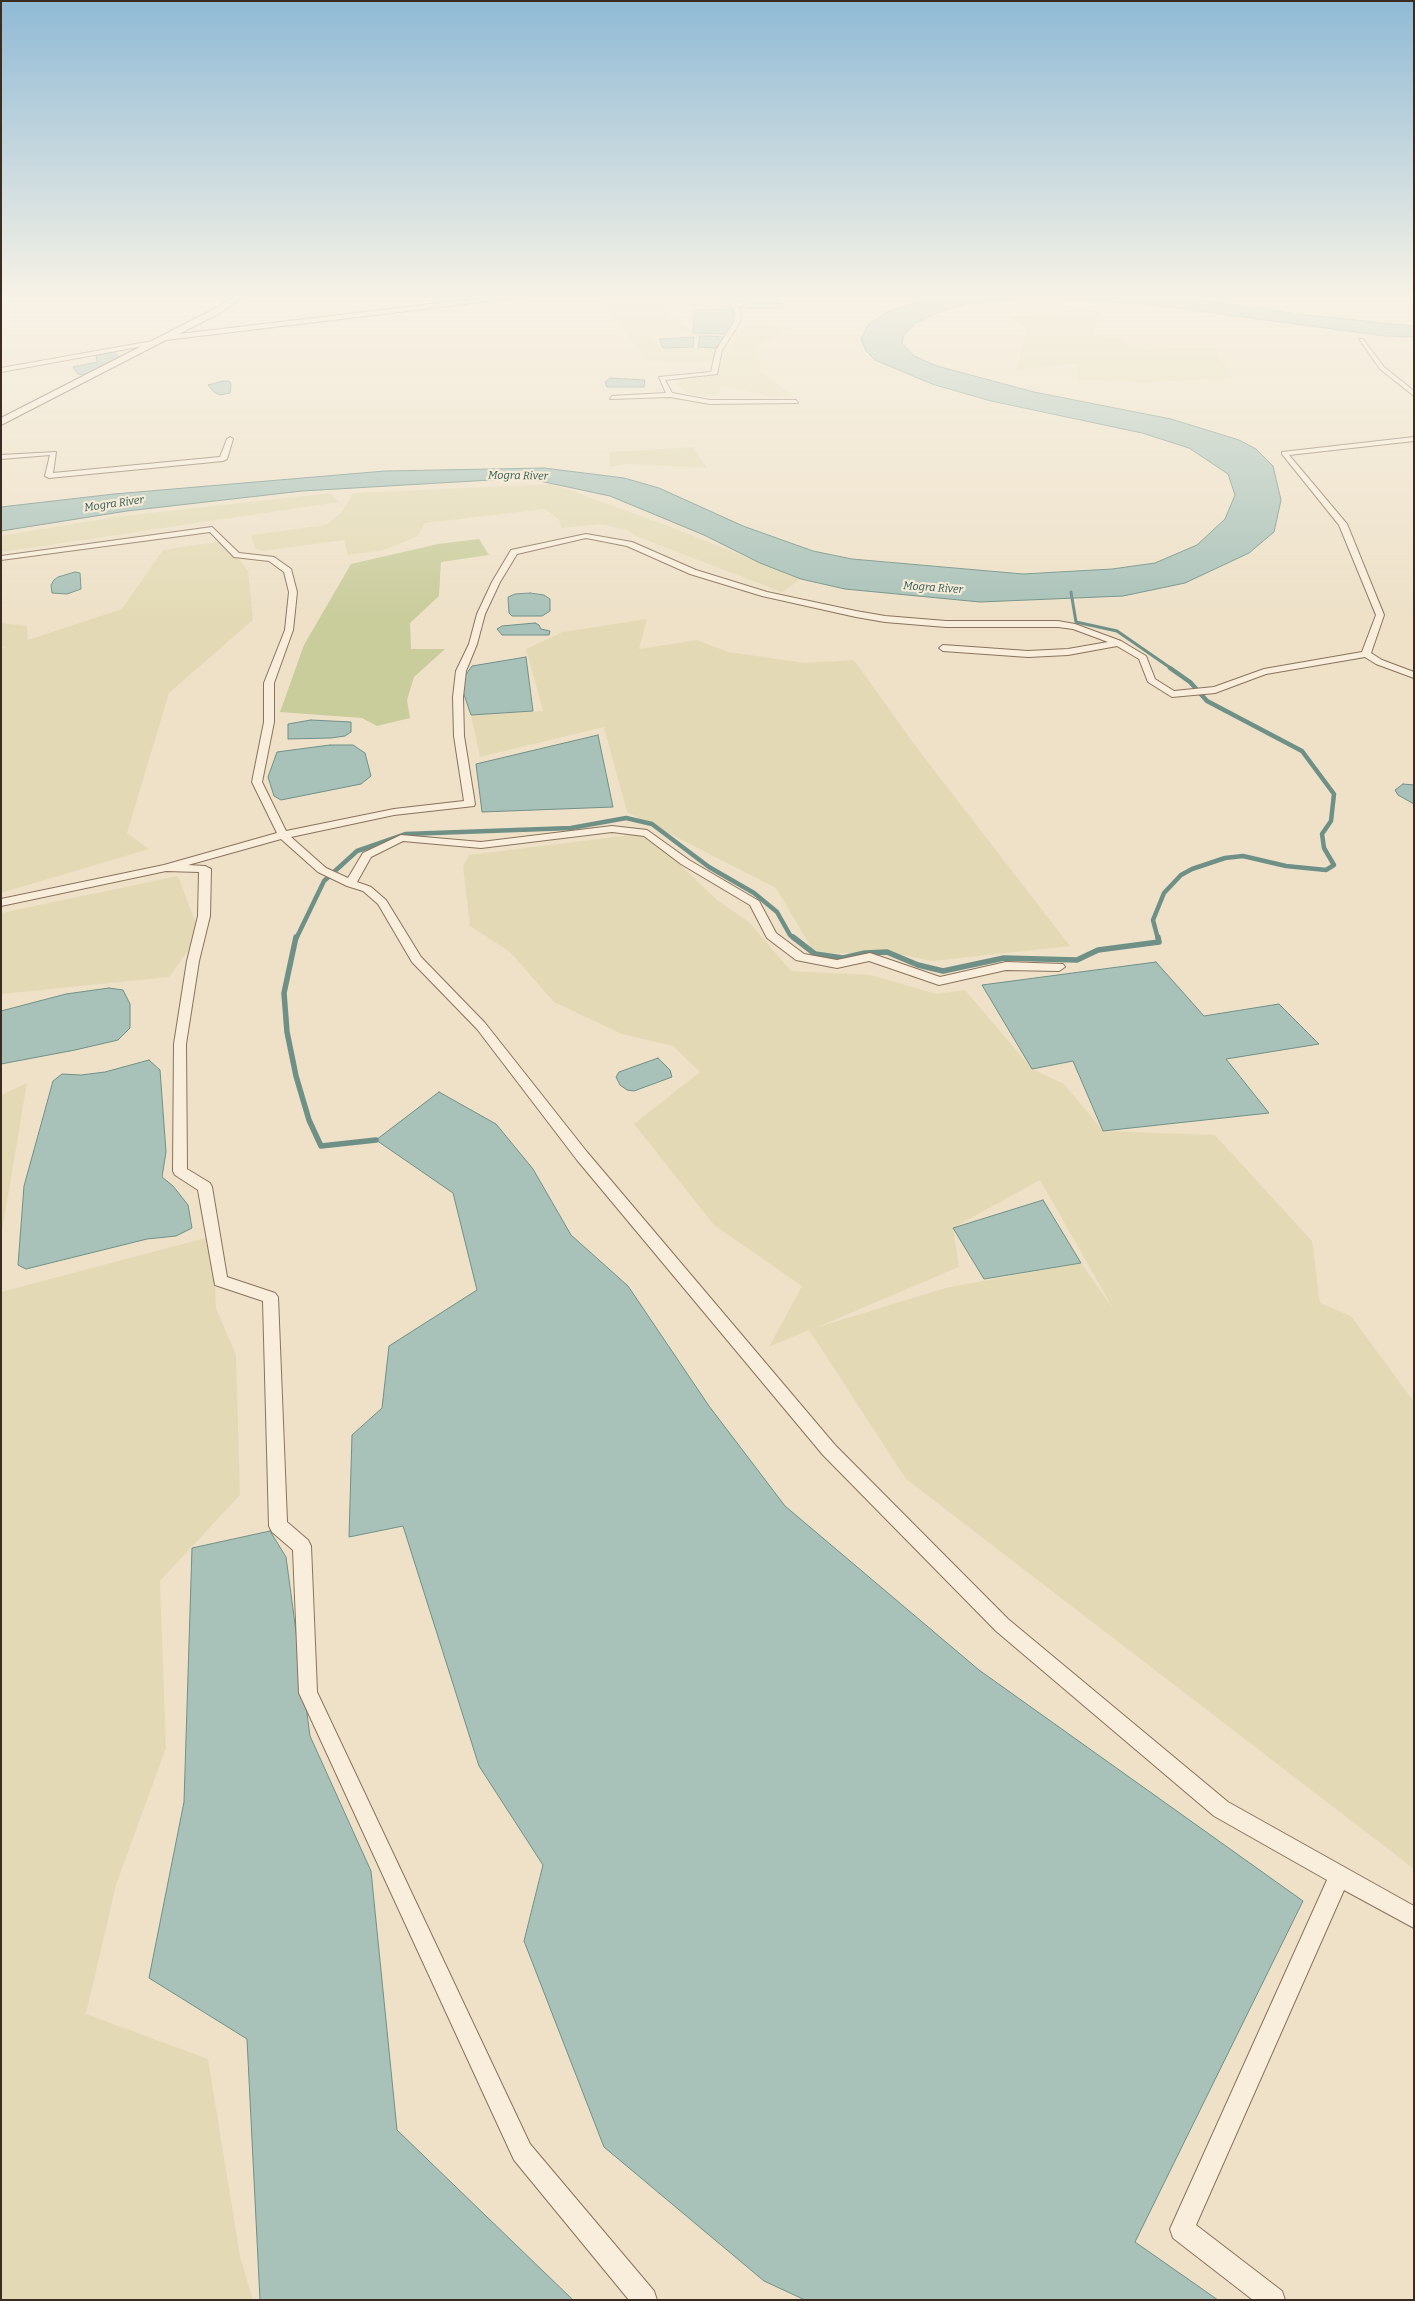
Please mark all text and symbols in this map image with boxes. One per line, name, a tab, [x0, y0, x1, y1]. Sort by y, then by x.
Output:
water label: Mogra River	[488, 469, 548, 483]
water label: Mogra River	[83, 493, 145, 515]
water label: Mogra River	[903, 579, 963, 597]

